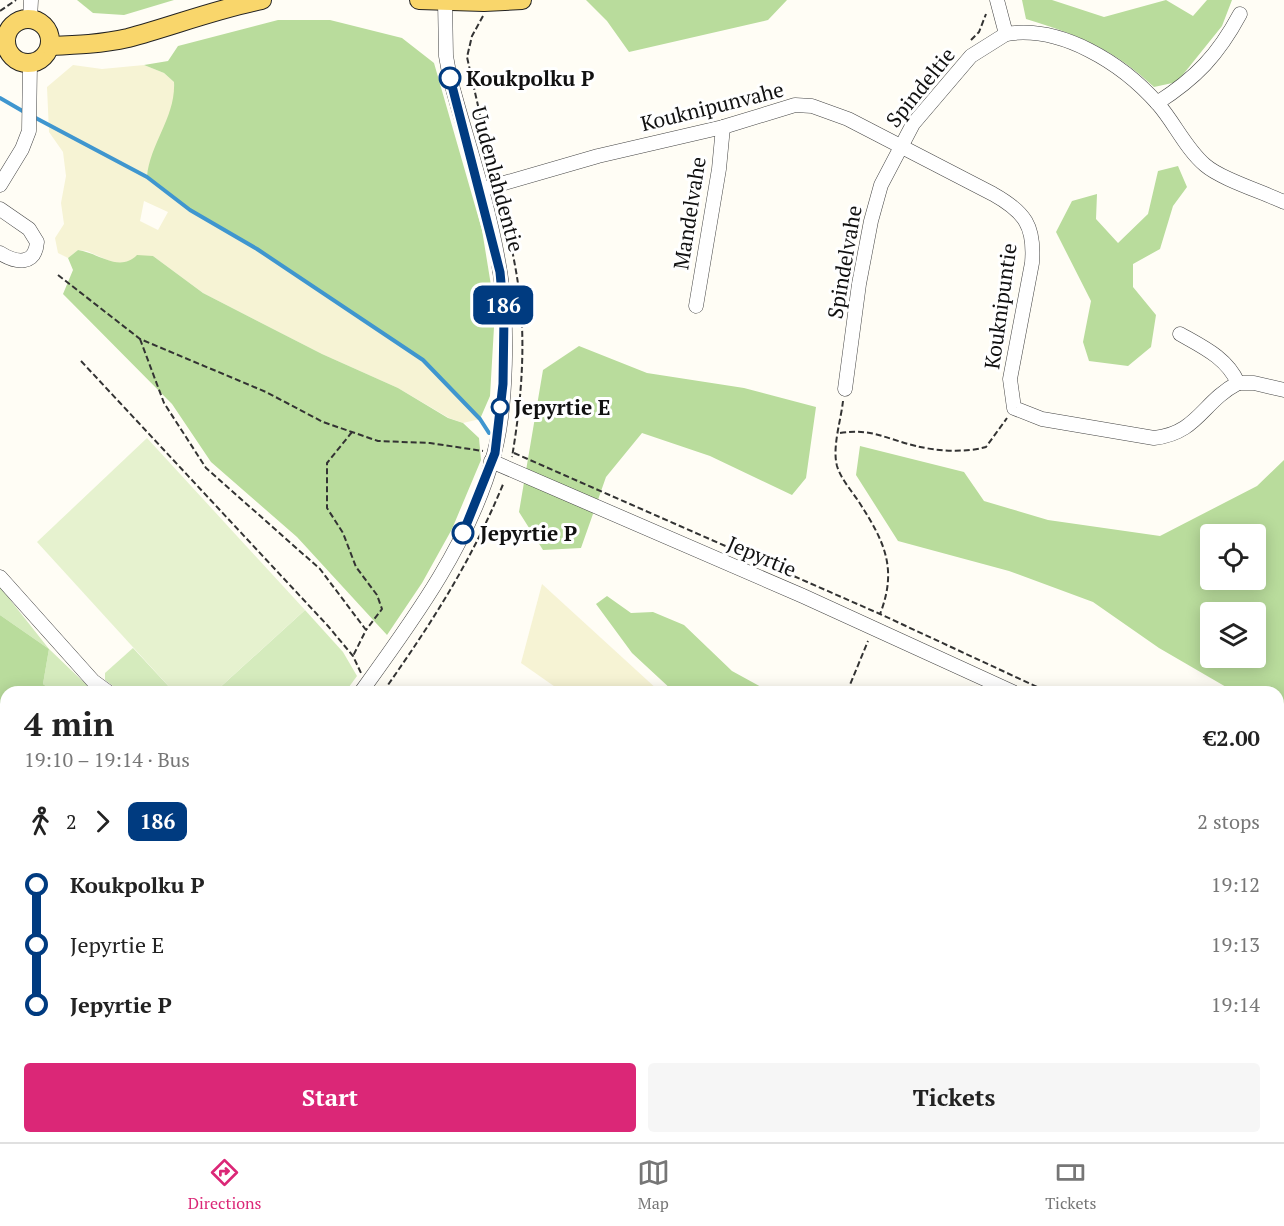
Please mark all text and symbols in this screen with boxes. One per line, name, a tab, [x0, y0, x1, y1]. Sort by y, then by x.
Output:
street label: Spindeltie	[879, 41, 961, 133]
place label: Koukpolku P	[466, 64, 594, 92]
marker: Koukpolku P	[439, 67, 461, 89]
street label: Kouknipunvahe	[638, 75, 786, 137]
street label: Uudenlahdentie	[465, 103, 531, 255]
street label: Mandelvahe	[666, 155, 712, 271]
street label: Spindelvahe	[820, 203, 868, 321]
street label: Kouknipuntie	[977, 241, 1023, 371]
line badge: 186	[468, 286, 538, 324]
text: 186	[485, 291, 521, 319]
place label: Jepyrtie E	[514, 393, 611, 421]
marker: Jepyrtie E	[491, 398, 509, 416]
place label: Jepyrtie P	[480, 519, 577, 547]
marker: Jepyrtie P	[452, 522, 474, 544]
map controls	[1200, 524, 1266, 668]
button: locate	[1200, 524, 1266, 590]
street label: Jepyrtie	[723, 529, 801, 583]
button: layers	[1200, 602, 1266, 668]
text: 4 min	[24, 702, 114, 745]
text: €2.00	[1204, 723, 1260, 752]
text: 19:10 – 19:14 · Bus	[24, 746, 190, 773]
icon: walk	[24, 805, 57, 838]
icon: forward	[86, 805, 119, 838]
text: 186	[140, 807, 175, 835]
text: 2	[66, 808, 77, 835]
text: 2 stops	[1197, 808, 1260, 835]
text: Koukpolku P	[70, 870, 205, 899]
text: 19:12	[1211, 871, 1260, 898]
text: Jepyrtie E	[70, 930, 164, 959]
text: 19:13	[1211, 931, 1260, 958]
text: Jepyrtie P	[70, 990, 172, 1019]
text: 19:14	[1211, 991, 1260, 1018]
button: Start	[24, 1063, 636, 1132]
button: Tickets	[648, 1063, 1260, 1132]
tab: Directions	[188, 1156, 261, 1214]
tab: Map	[637, 1156, 670, 1214]
tab: Tickets	[1045, 1156, 1096, 1214]

